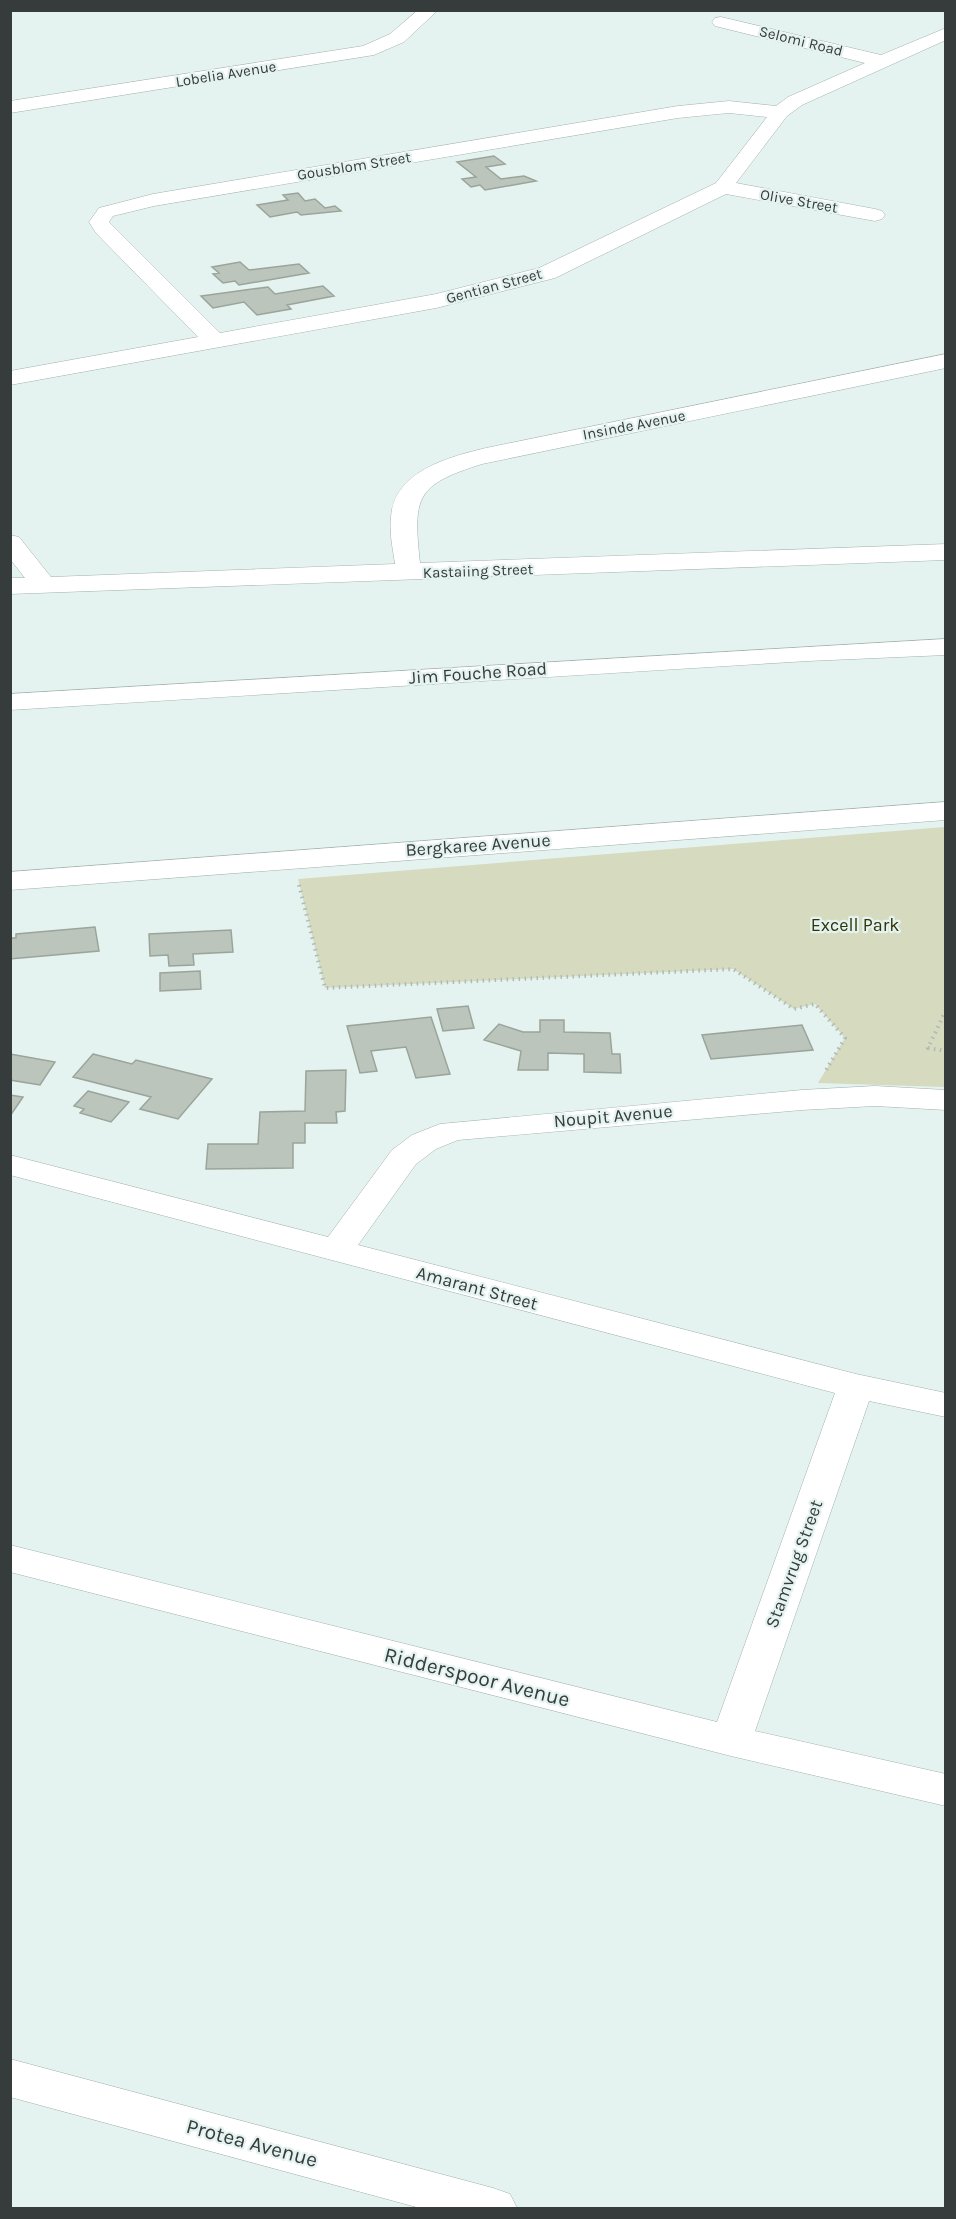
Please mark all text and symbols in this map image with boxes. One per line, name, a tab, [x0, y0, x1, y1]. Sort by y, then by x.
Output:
street label: Selomi Road	[757, 22, 845, 60]
street label: Lobelia Avenue	[174, 57, 278, 91]
street label: Gousblom Street	[296, 148, 412, 184]
street label: Olive Street	[759, 185, 839, 217]
street label: Gentian Street	[444, 264, 544, 307]
street label: Insinde Avenue	[581, 406, 687, 444]
street label: Kastaiing Street	[423, 560, 534, 582]
street label: Jim Fouche Road	[408, 657, 548, 689]
street label: Bergkaree Avenue	[405, 829, 551, 861]
park label: Excell Park	[811, 914, 899, 936]
street label: Noupit Avenue	[553, 1100, 673, 1132]
street label: Amarant Street	[414, 1261, 540, 1315]
street label: Stamvrug Street	[761, 1497, 827, 1631]
street label: Ridderspoor Avenue	[382, 1642, 572, 1712]
street label: Protea Avenue	[184, 2114, 320, 2172]

